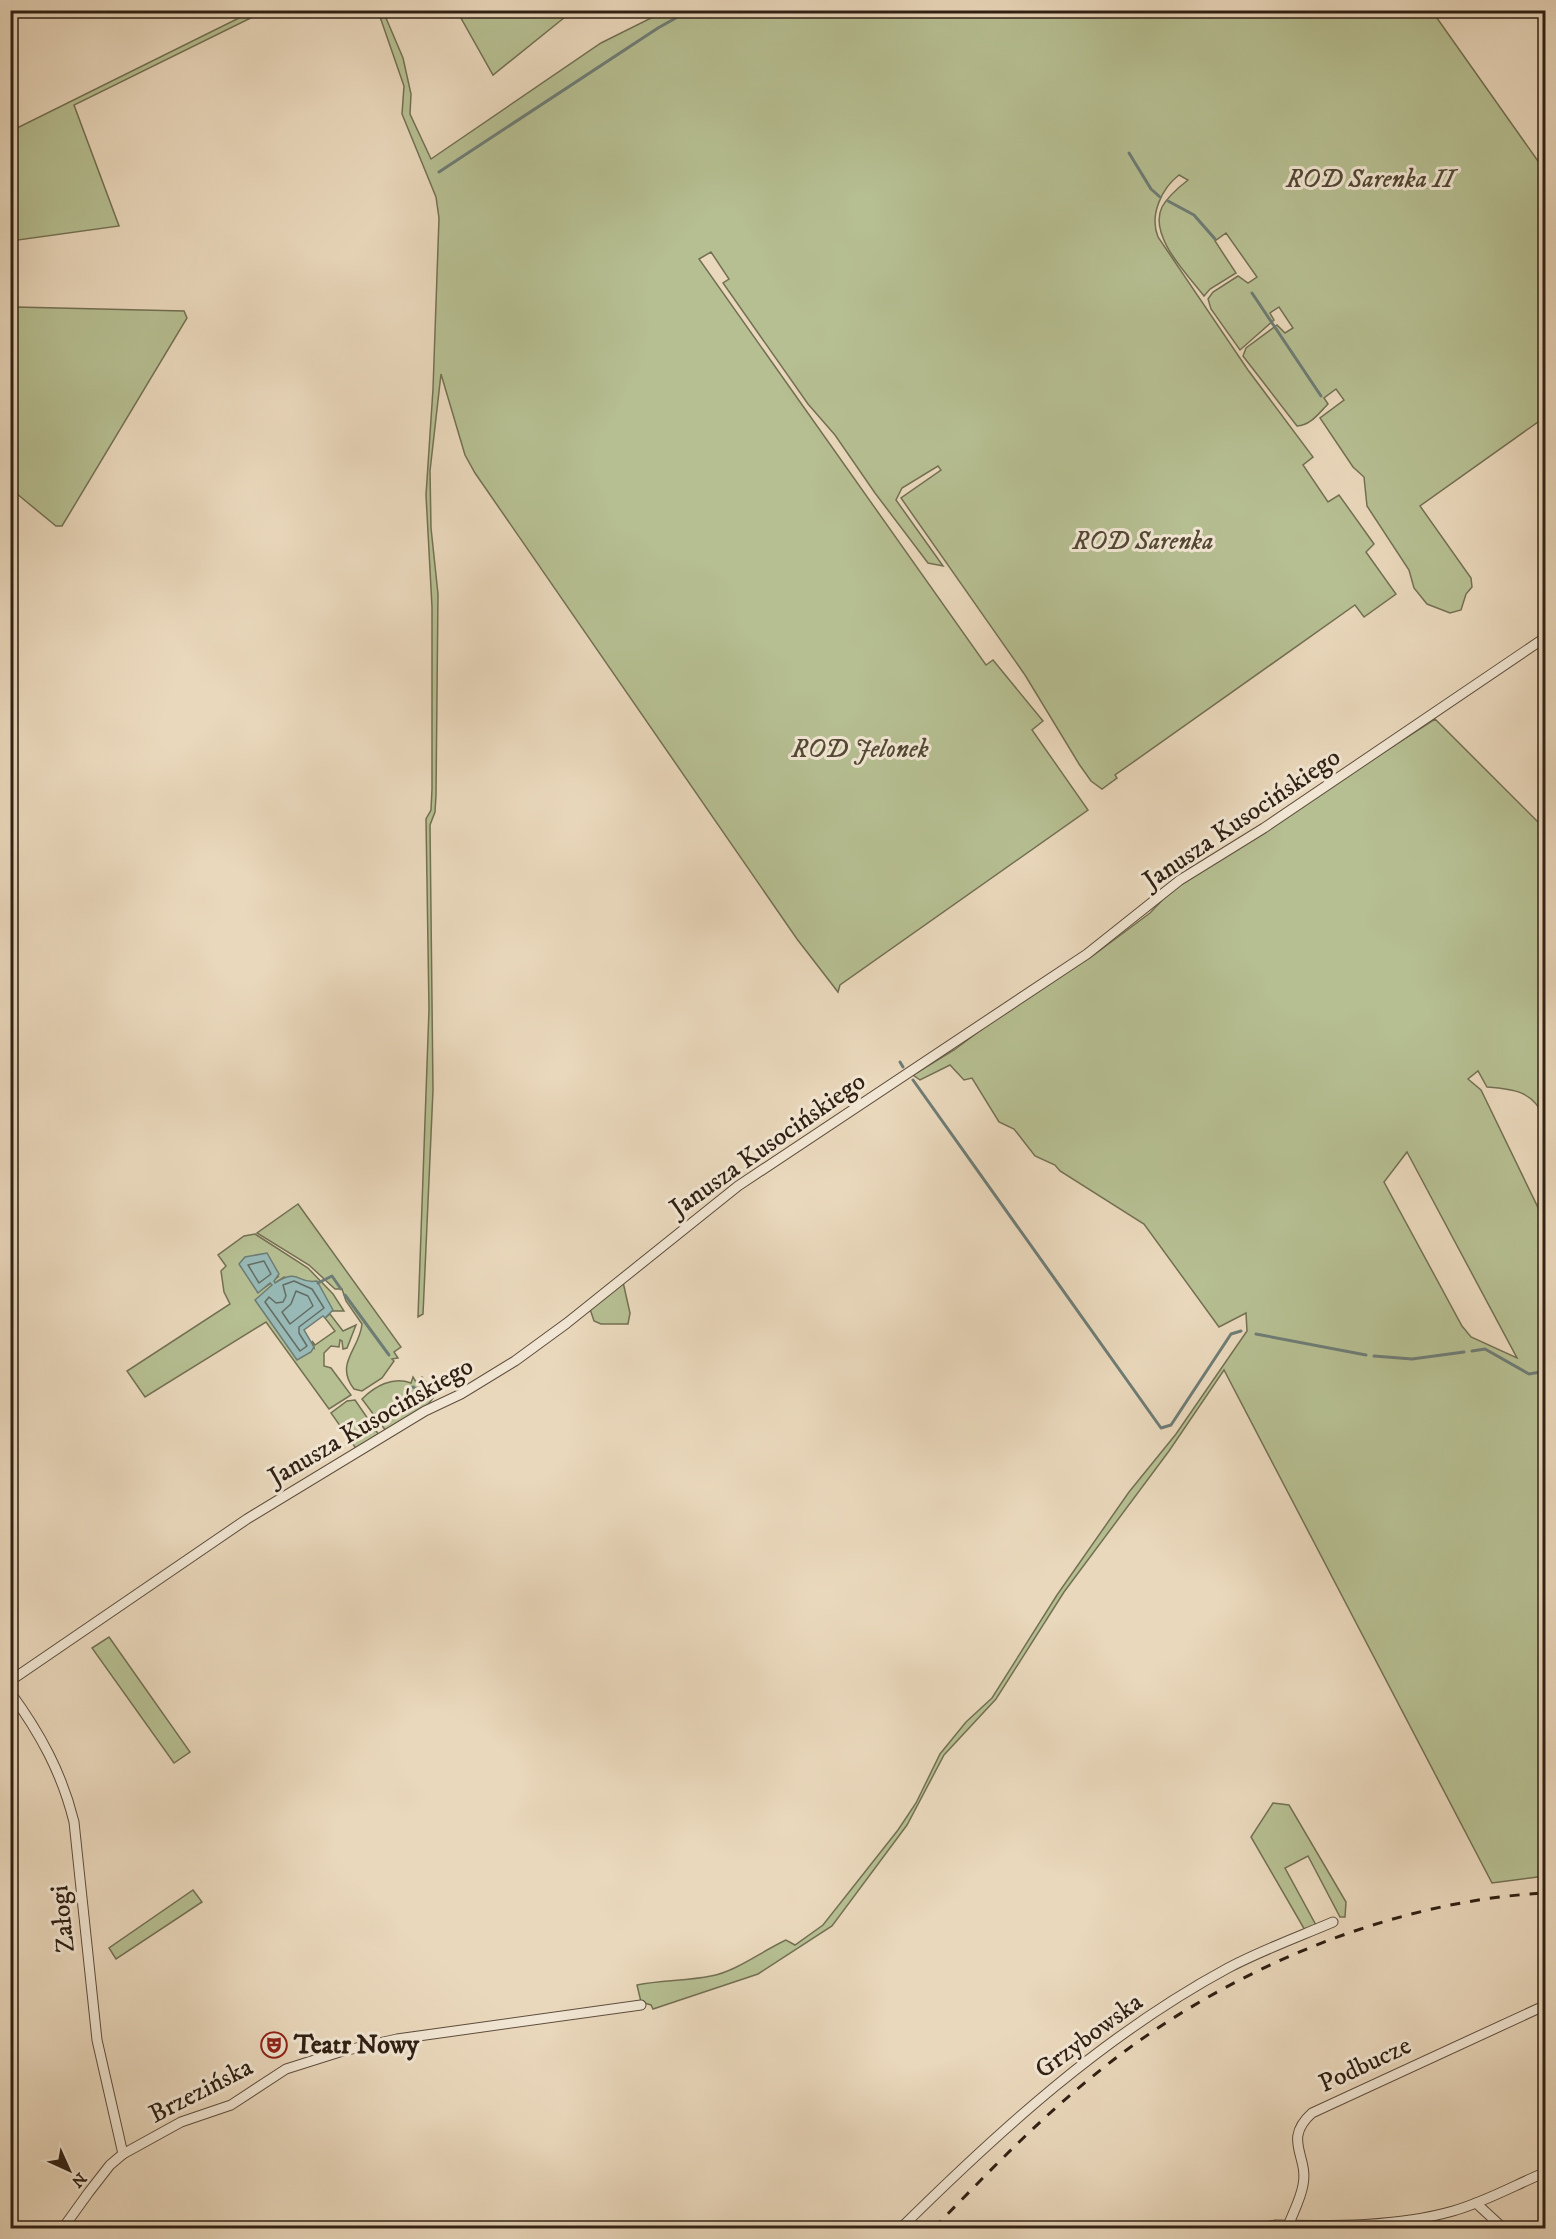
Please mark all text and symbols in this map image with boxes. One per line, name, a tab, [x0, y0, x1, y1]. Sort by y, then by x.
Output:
park label: ROD Sarenka II	[1285, 163, 1458, 196]
park label: ROD Sarenka	[1072, 525, 1214, 558]
park label: ROD Jelonek	[790, 733, 929, 766]
street label: Janusza Kusocińskiego	[1135, 741, 1347, 898]
street label: Janusza Kusocińskiego	[662, 1065, 872, 1226]
street label: Janusza Kusocińskiego	[261, 1350, 479, 1495]
street label: Załogi	[43, 1884, 83, 1954]
street label: Grzybowska	[1029, 1986, 1149, 2086]
place label: Teatr Nowy	[293, 2029, 419, 2062]
street label: Podbucze	[1314, 2029, 1416, 2101]
theatre icon: Teatr Nowy	[259, 2030, 289, 2060]
street label: Brzezińska	[144, 2051, 258, 2131]
north arrow	[39, 2140, 99, 2200]
text: N	[67, 2168, 91, 2192]

